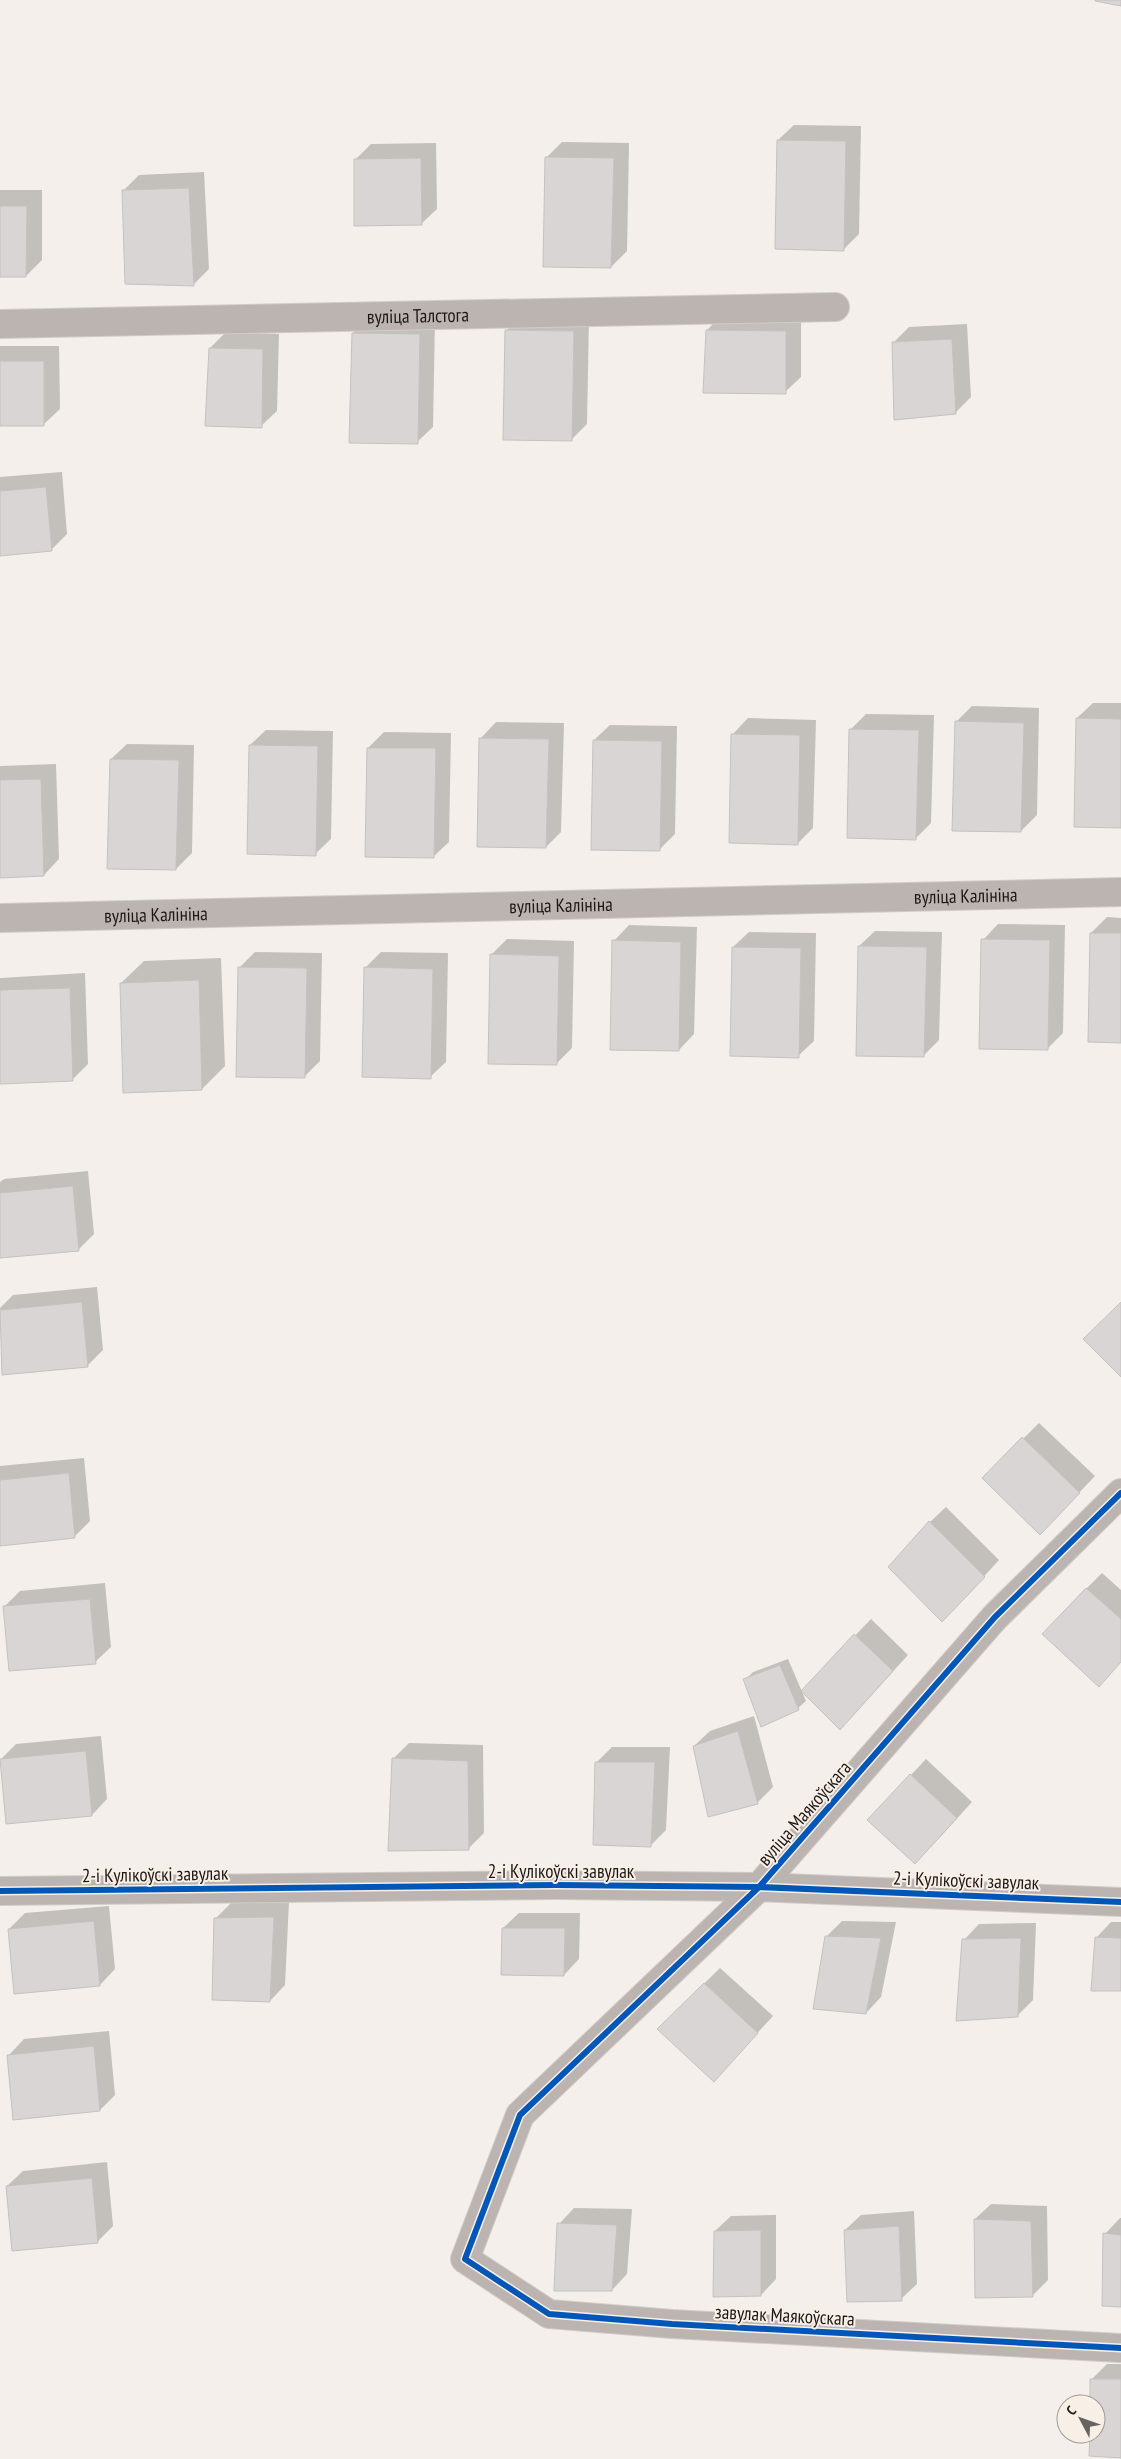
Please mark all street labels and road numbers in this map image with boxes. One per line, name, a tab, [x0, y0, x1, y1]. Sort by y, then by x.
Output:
street label: вуліца Талстога	[367, 302, 469, 329]
street label: вуліца Калініна	[914, 882, 1018, 909]
street label: вуліца Калініна	[509, 892, 613, 918]
street label: вуліца Калініна	[104, 901, 208, 928]
street label: вуліца Маякоўскага	[752, 1756, 856, 1870]
street label: 2-і Кулікоўскі завулак	[488, 1859, 635, 1883]
street label: 2-і Кулікоўскі завулак	[82, 1861, 229, 1887]
street label: 2-і Кулікоўскі завулак	[892, 1865, 1040, 1895]
street label: завулак Маякоўскага	[715, 2299, 855, 2331]

